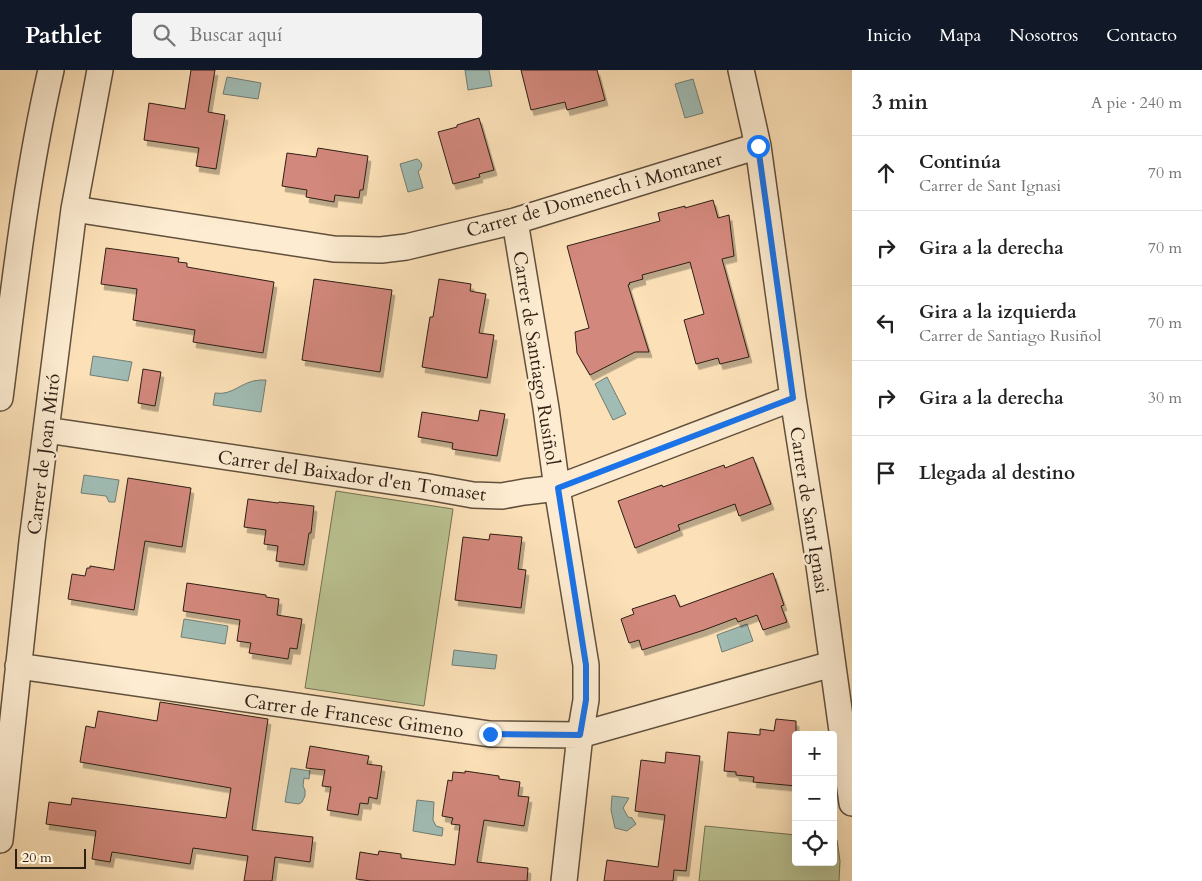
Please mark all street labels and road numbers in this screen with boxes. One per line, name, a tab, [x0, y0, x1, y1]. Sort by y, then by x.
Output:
street label: Carrer de Domenech i Montaner	[463, 146, 725, 244]
street label: Carrer de Santiago Rusiñol	[506, 249, 566, 467]
street label: Carrer de Joan Miró	[21, 372, 67, 536]
street label: Carrer de Sant Ignasi	[783, 425, 835, 595]
street label: Carrer del Baixador d'en Tomaset	[216, 444, 488, 508]
street label: Carrer de Francesc Gimeno	[242, 688, 465, 744]

